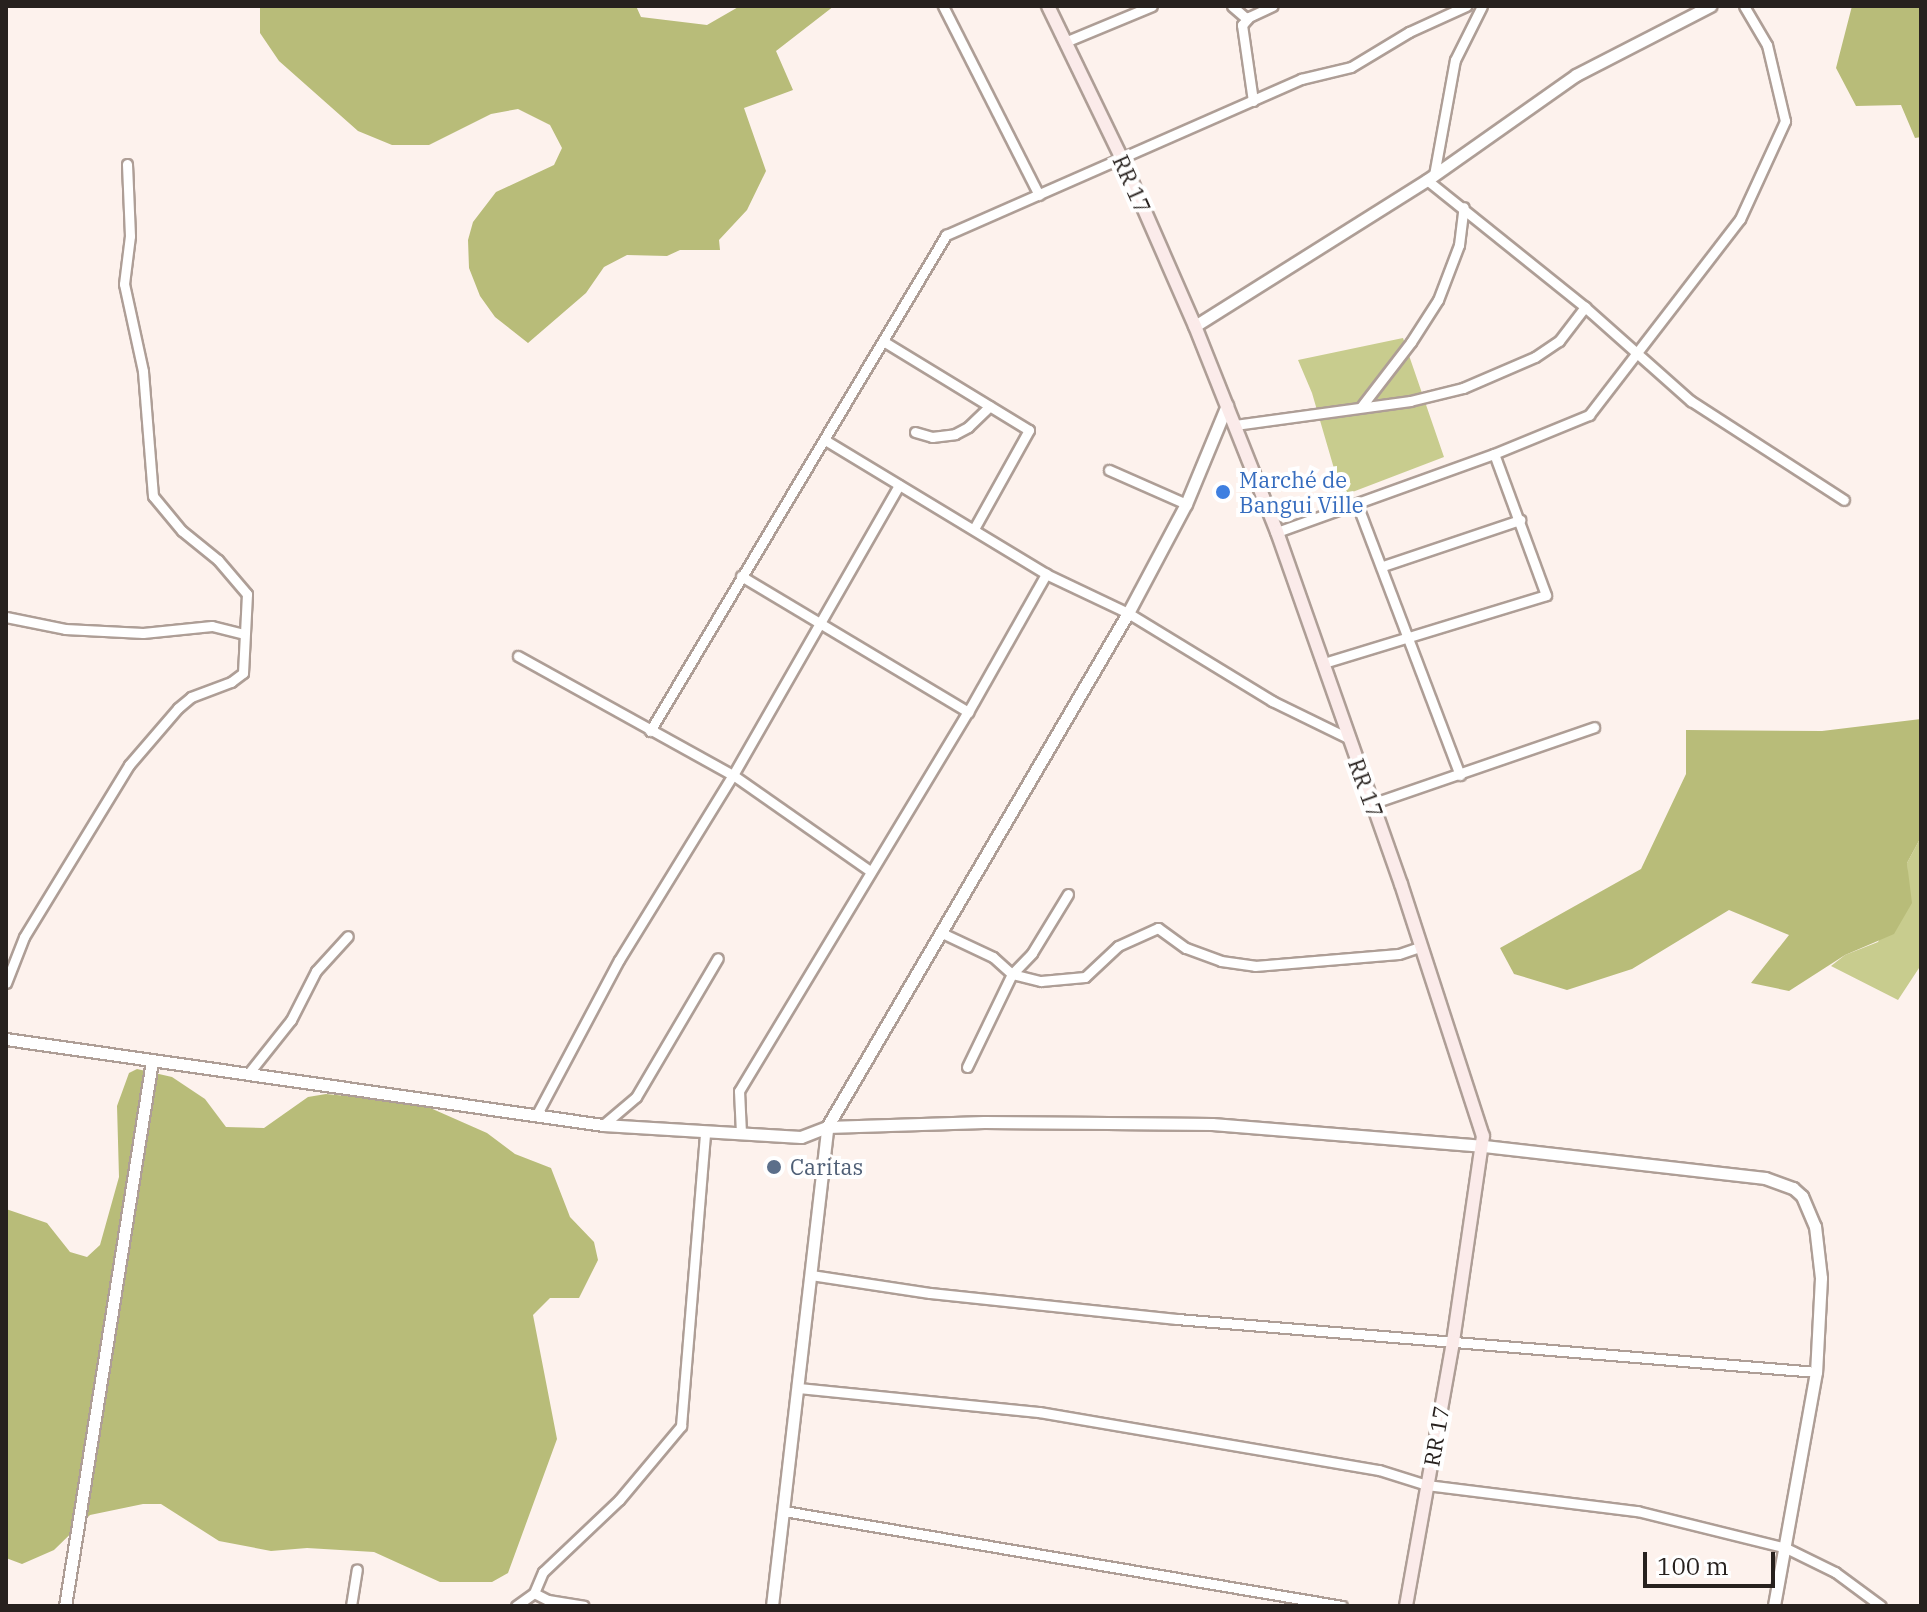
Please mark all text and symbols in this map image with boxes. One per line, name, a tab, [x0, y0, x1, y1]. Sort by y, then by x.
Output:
street label: RR 17	[1108, 151, 1156, 217]
place label: Marché de Bangui Ville	[1239, 466, 1364, 518]
marker: Marché de Bangui Ville	[1214, 483, 1232, 501]
street label: RR 17	[1343, 755, 1389, 821]
place label: Caritas	[790, 1154, 863, 1180]
marker: Caritas	[765, 1158, 783, 1176]
street label: RR 17	[1418, 1404, 1454, 1468]
scale bar	[1647, 1536, 1779, 1586]
text: 100 m	[1657, 1550, 1729, 1582]

